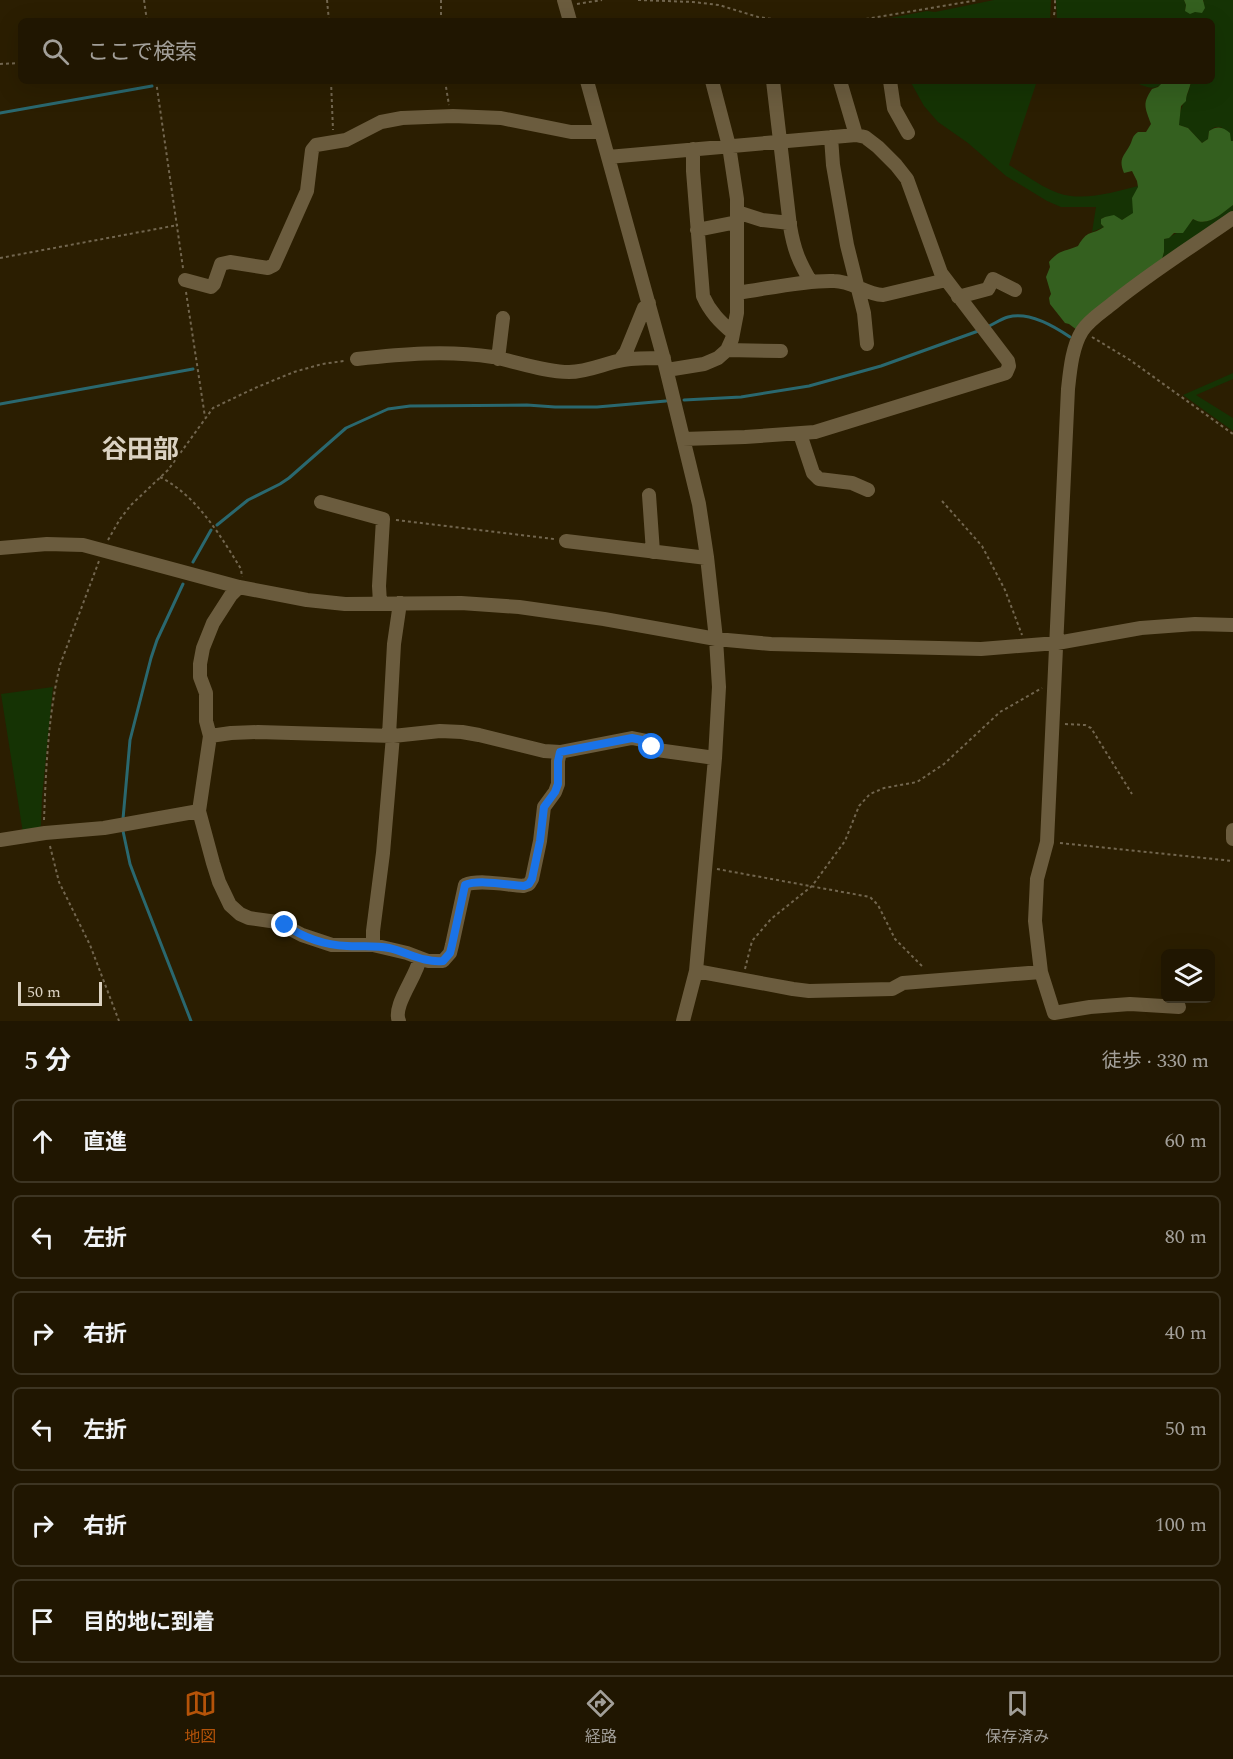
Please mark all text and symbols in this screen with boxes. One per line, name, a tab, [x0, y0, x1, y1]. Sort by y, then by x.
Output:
search box	[18, 18, 1215, 84]
icon: search	[39, 35, 72, 68]
text: ここで検索	[87, 36, 197, 69]
district label: 谷田部	[101, 430, 179, 470]
route start	[638, 733, 664, 759]
route end	[271, 911, 297, 937]
map controls	[1161, 949, 1215, 1003]
button: layers	[1161, 949, 1215, 1003]
scale bar	[18, 979, 102, 1007]
text: 50 m	[27, 980, 61, 1004]
text: 5 分	[24, 1041, 71, 1081]
text: 徒歩 · 330 m	[1102, 1046, 1209, 1076]
icon: ahead	[26, 1125, 59, 1158]
text: 直進	[83, 1126, 127, 1159]
text: 60 m	[1165, 1126, 1207, 1156]
icon: left	[26, 1221, 59, 1254]
text: 左折	[83, 1222, 127, 1255]
text: 80 m	[1165, 1222, 1207, 1252]
icon: right	[26, 1317, 59, 1350]
text: 右折	[83, 1318, 127, 1351]
text: 40 m	[1165, 1318, 1207, 1348]
icon: left	[26, 1413, 59, 1446]
text: 左折	[83, 1414, 127, 1447]
text: 50 m	[1165, 1414, 1207, 1444]
icon: right	[26, 1509, 59, 1542]
text: 右折	[83, 1510, 127, 1543]
text: 100 m	[1155, 1510, 1207, 1540]
icon: arrive	[26, 1605, 59, 1638]
text: 目的地に到着	[83, 1606, 215, 1639]
tab: 地図	[184, 1687, 217, 1749]
tab: 経路	[584, 1687, 617, 1749]
tab: 保存済み	[985, 1687, 1049, 1749]

